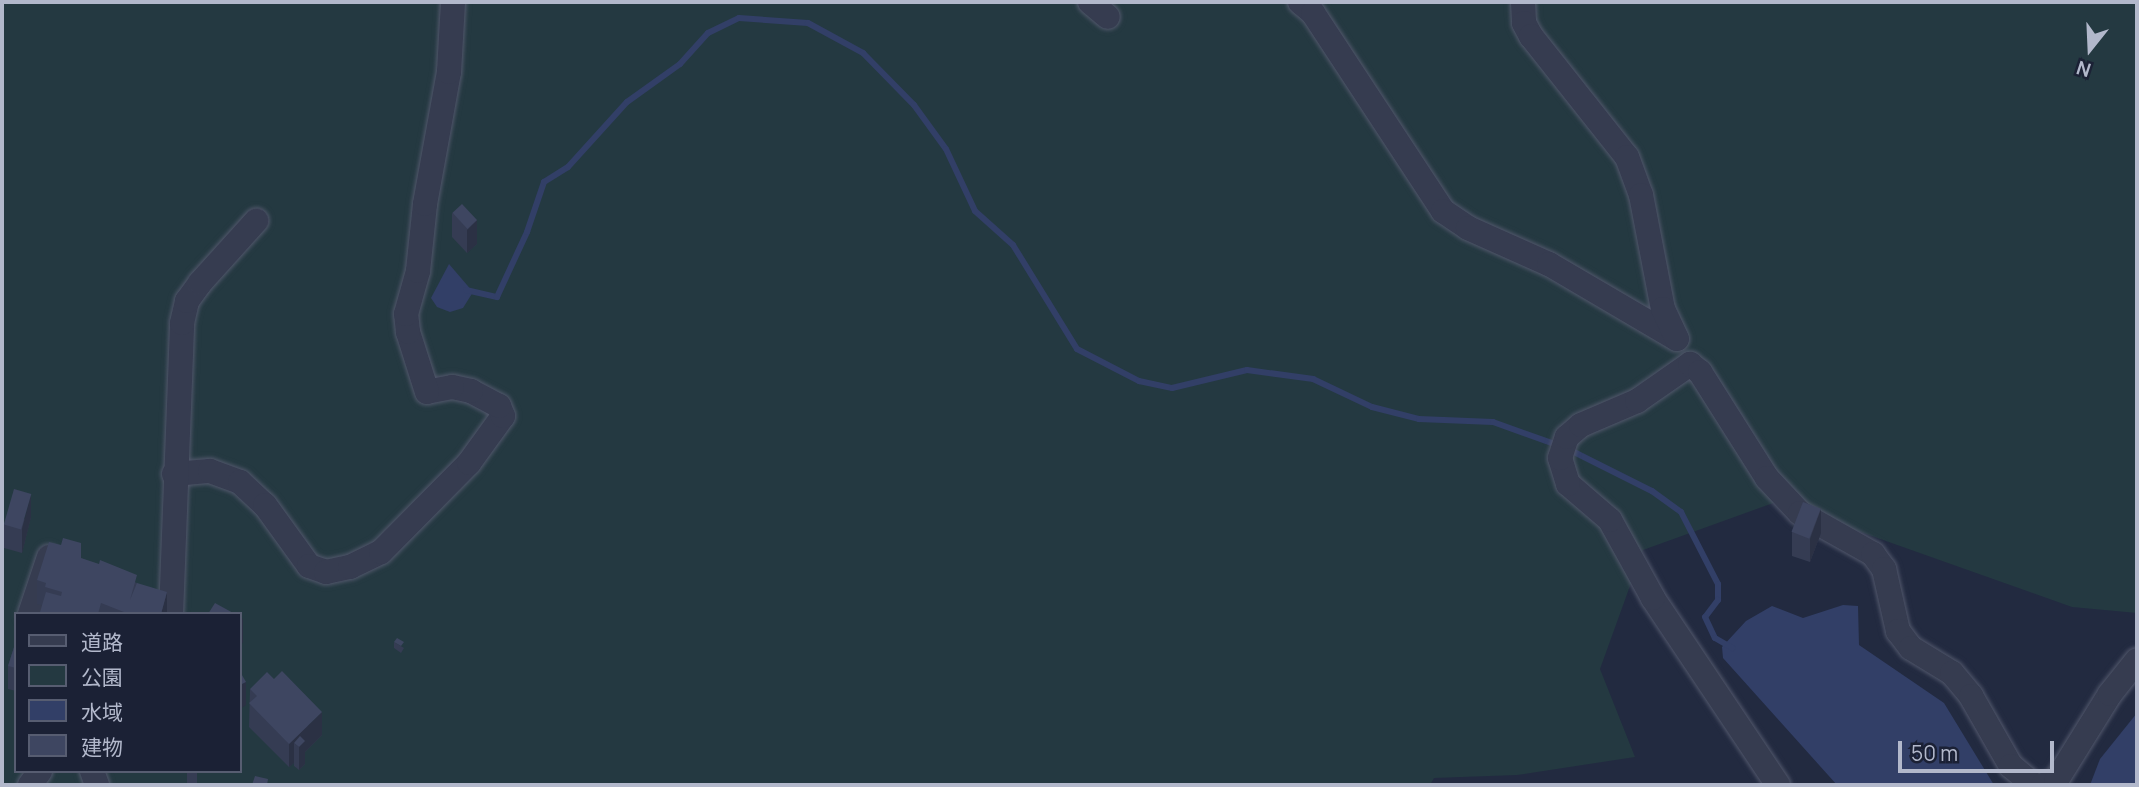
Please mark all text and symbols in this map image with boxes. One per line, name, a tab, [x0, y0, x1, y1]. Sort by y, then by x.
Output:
north arrow	[2055, 14, 2125, 84]
text: N	[2073, 54, 2094, 83]
legend	[14, 612, 242, 773]
text: 道路	[81, 628, 123, 656]
text: 公園	[81, 663, 123, 691]
text: 水域	[81, 698, 123, 726]
scale bar	[1901, 728, 2057, 772]
text: 建物	[81, 733, 123, 761]
text: 50 m	[1911, 739, 1958, 767]

